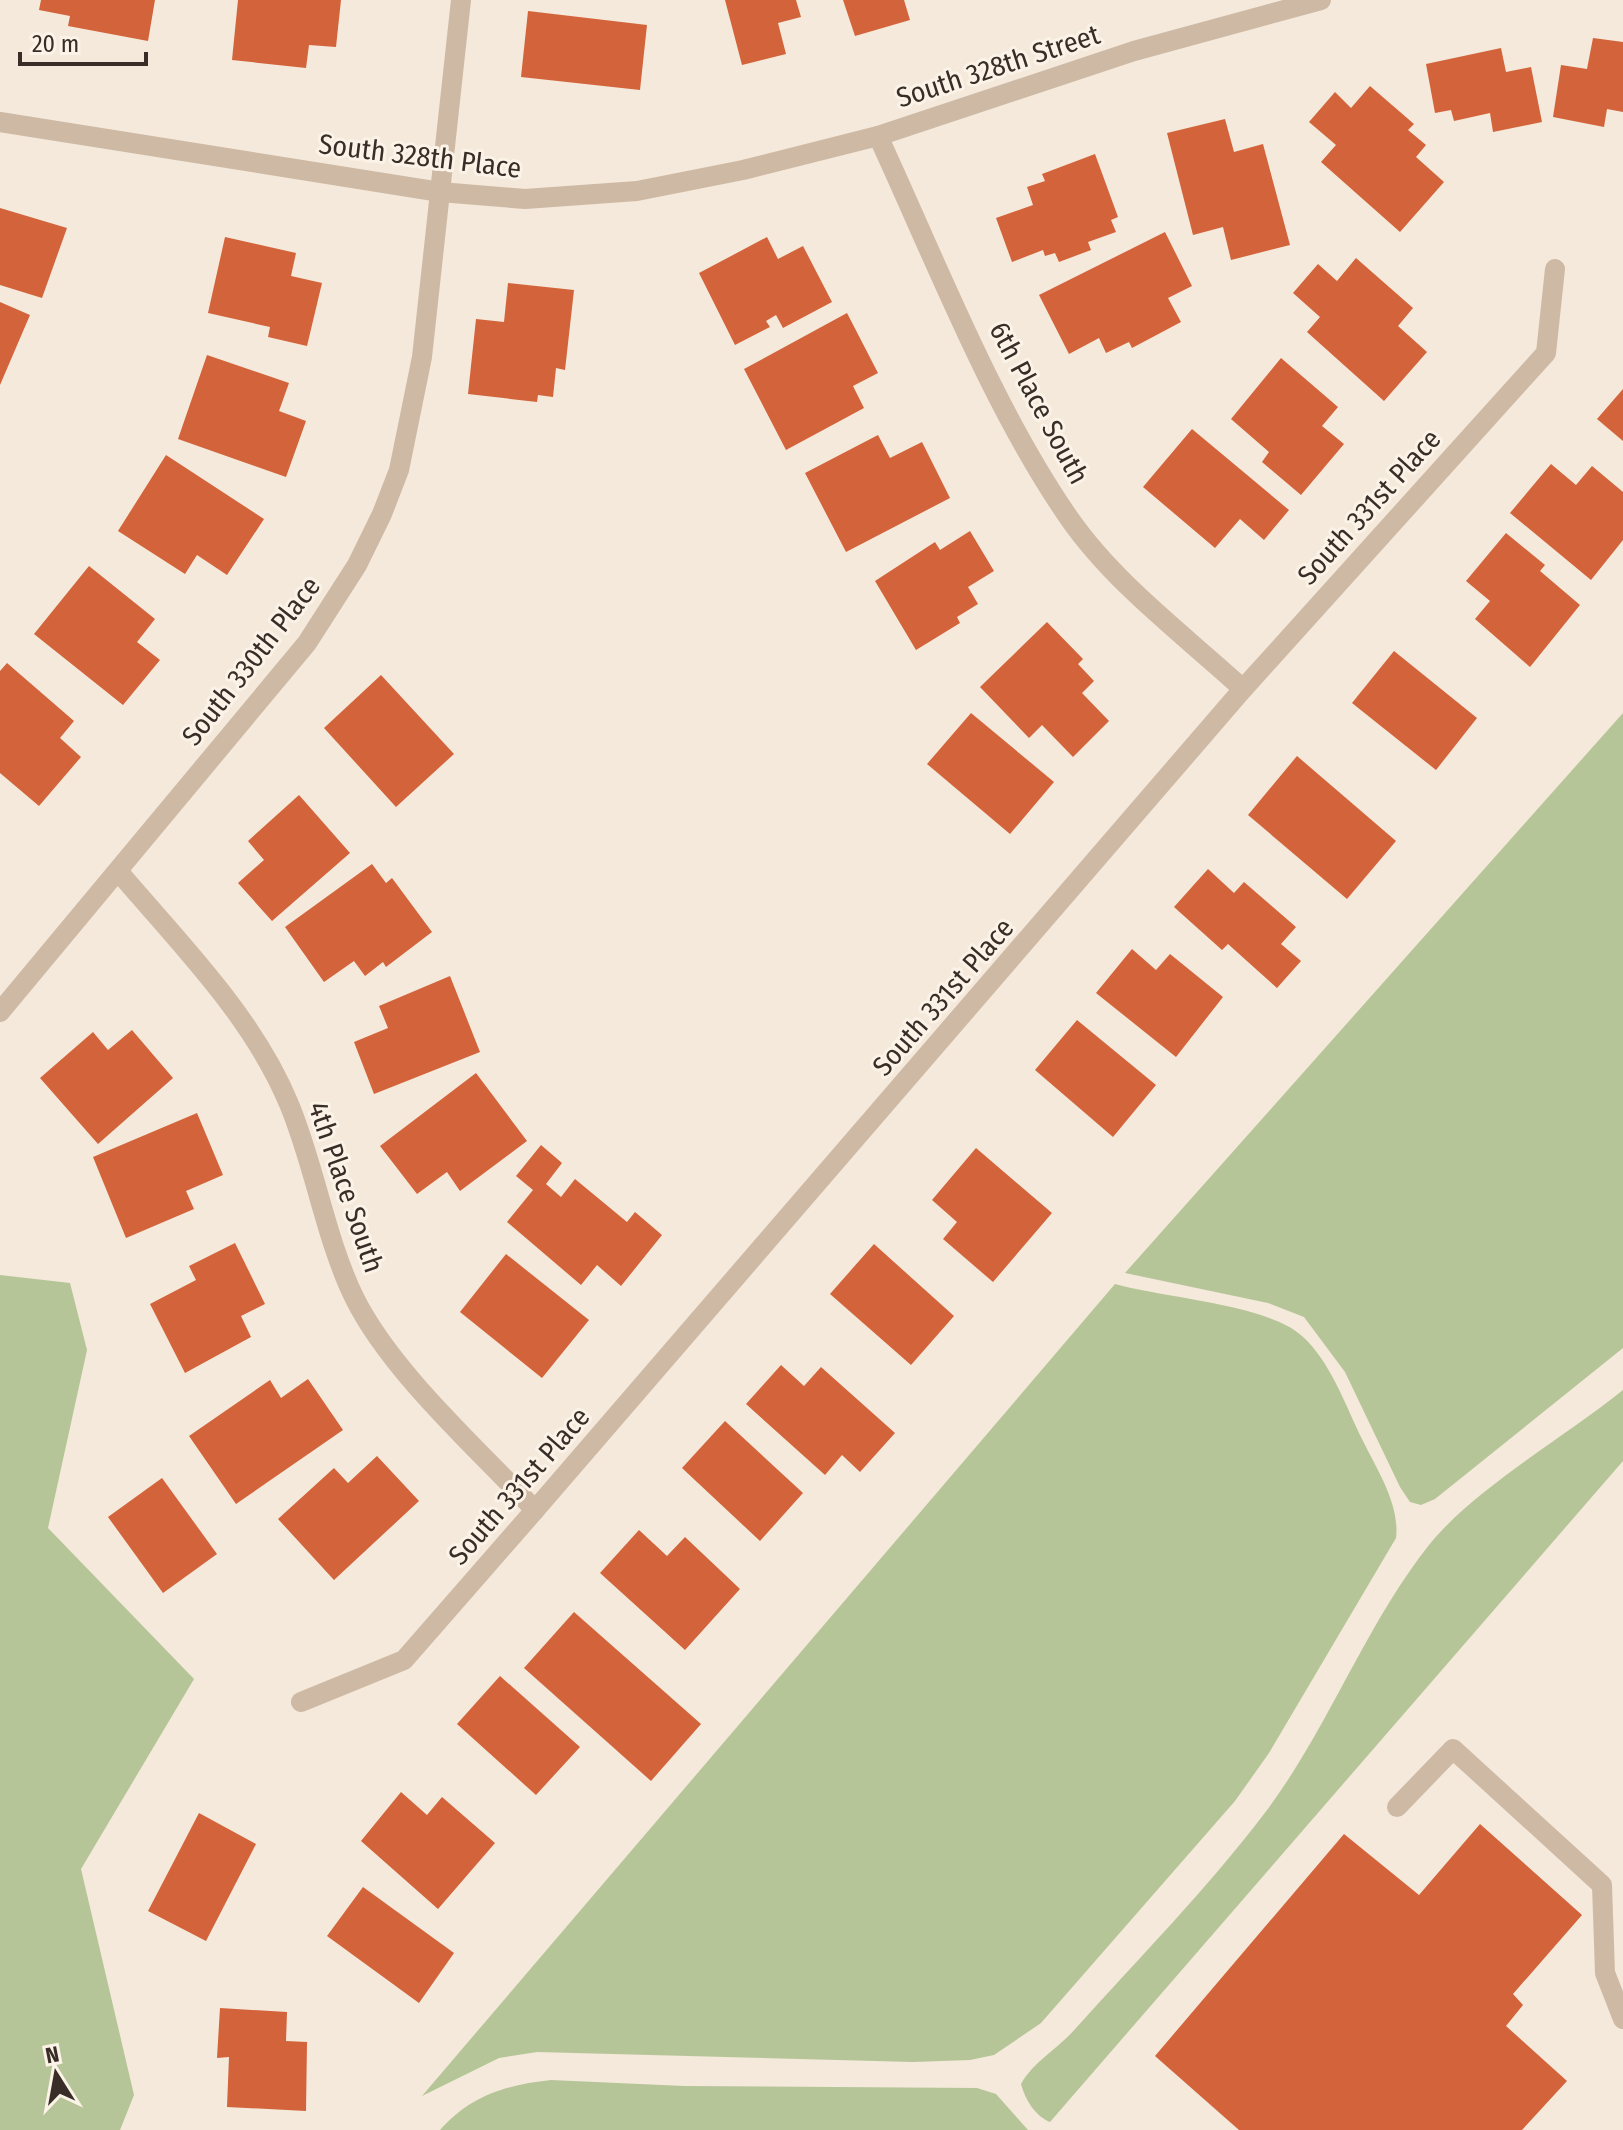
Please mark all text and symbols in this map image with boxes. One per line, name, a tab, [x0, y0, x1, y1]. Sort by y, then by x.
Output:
scale bar	[20, 16, 146, 66]
street label: South 328th Street	[892, 17, 1105, 114]
text: 20 m	[32, 30, 79, 58]
street label: South 328th Place	[317, 127, 523, 185]
street label: 6th Place South	[982, 316, 1096, 490]
street label: South 331st Place	[1291, 423, 1447, 591]
street label: South 330th Place	[175, 570, 327, 752]
street label: South 331st Place	[866, 912, 1020, 1082]
street label: 4th Place South	[301, 1097, 391, 1277]
street label: South 331st Place	[442, 1401, 596, 1571]
north arrow	[16, 2034, 96, 2114]
text: N	[43, 2040, 61, 2069]

